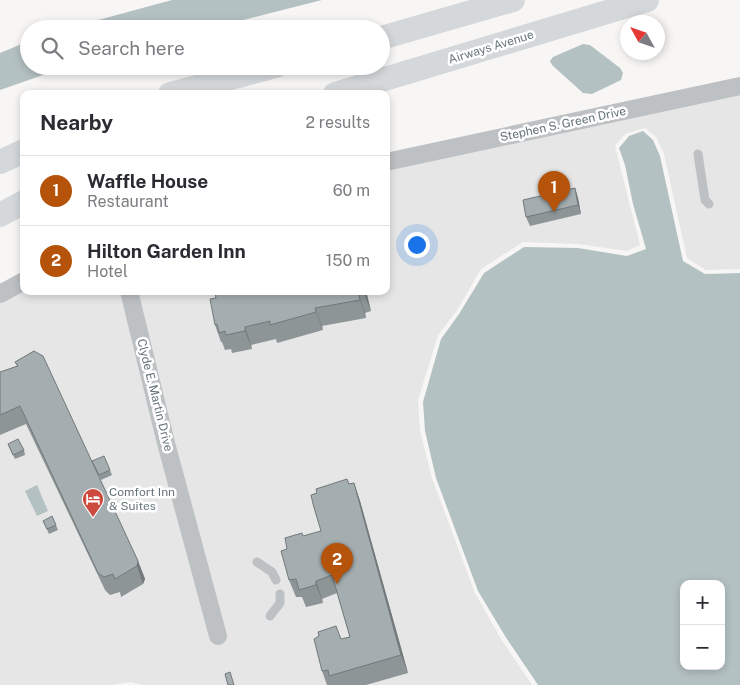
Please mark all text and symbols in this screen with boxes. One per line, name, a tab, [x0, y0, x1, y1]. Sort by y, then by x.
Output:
north arrow	[620, 15, 665, 60]
search box	[20, 20, 390, 75]
street label: Airways Avenue	[447, 27, 536, 67]
icon: search	[38, 34, 66, 62]
text: Search here	[78, 37, 185, 59]
street label: Stephen S. Green Drive	[499, 104, 628, 144]
text: Nearby	[40, 110, 113, 135]
text: 2 results	[305, 113, 370, 132]
text: Waffle House	[87, 170, 208, 192]
pin: 1	[538, 171, 570, 212]
text: 1	[53, 181, 59, 200]
text: 60 m	[333, 181, 370, 200]
text: Restaurant	[87, 192, 169, 211]
your location	[404, 232, 430, 258]
text: Hilton Garden Inn	[87, 240, 246, 262]
text: 2	[51, 251, 61, 270]
text: 150 m	[326, 251, 370, 270]
text: Hotel	[87, 262, 128, 281]
street label: Clyde E. Martin Drive	[134, 337, 176, 453]
place label: Comfort Inn & Suites	[109, 485, 175, 513]
hotel icon: Comfort Inn & Suites	[81, 487, 105, 518]
pin: 2	[321, 543, 353, 584]
map controls	[680, 580, 725, 670]
button: +	[680, 580, 725, 625]
button: −	[680, 625, 725, 670]

